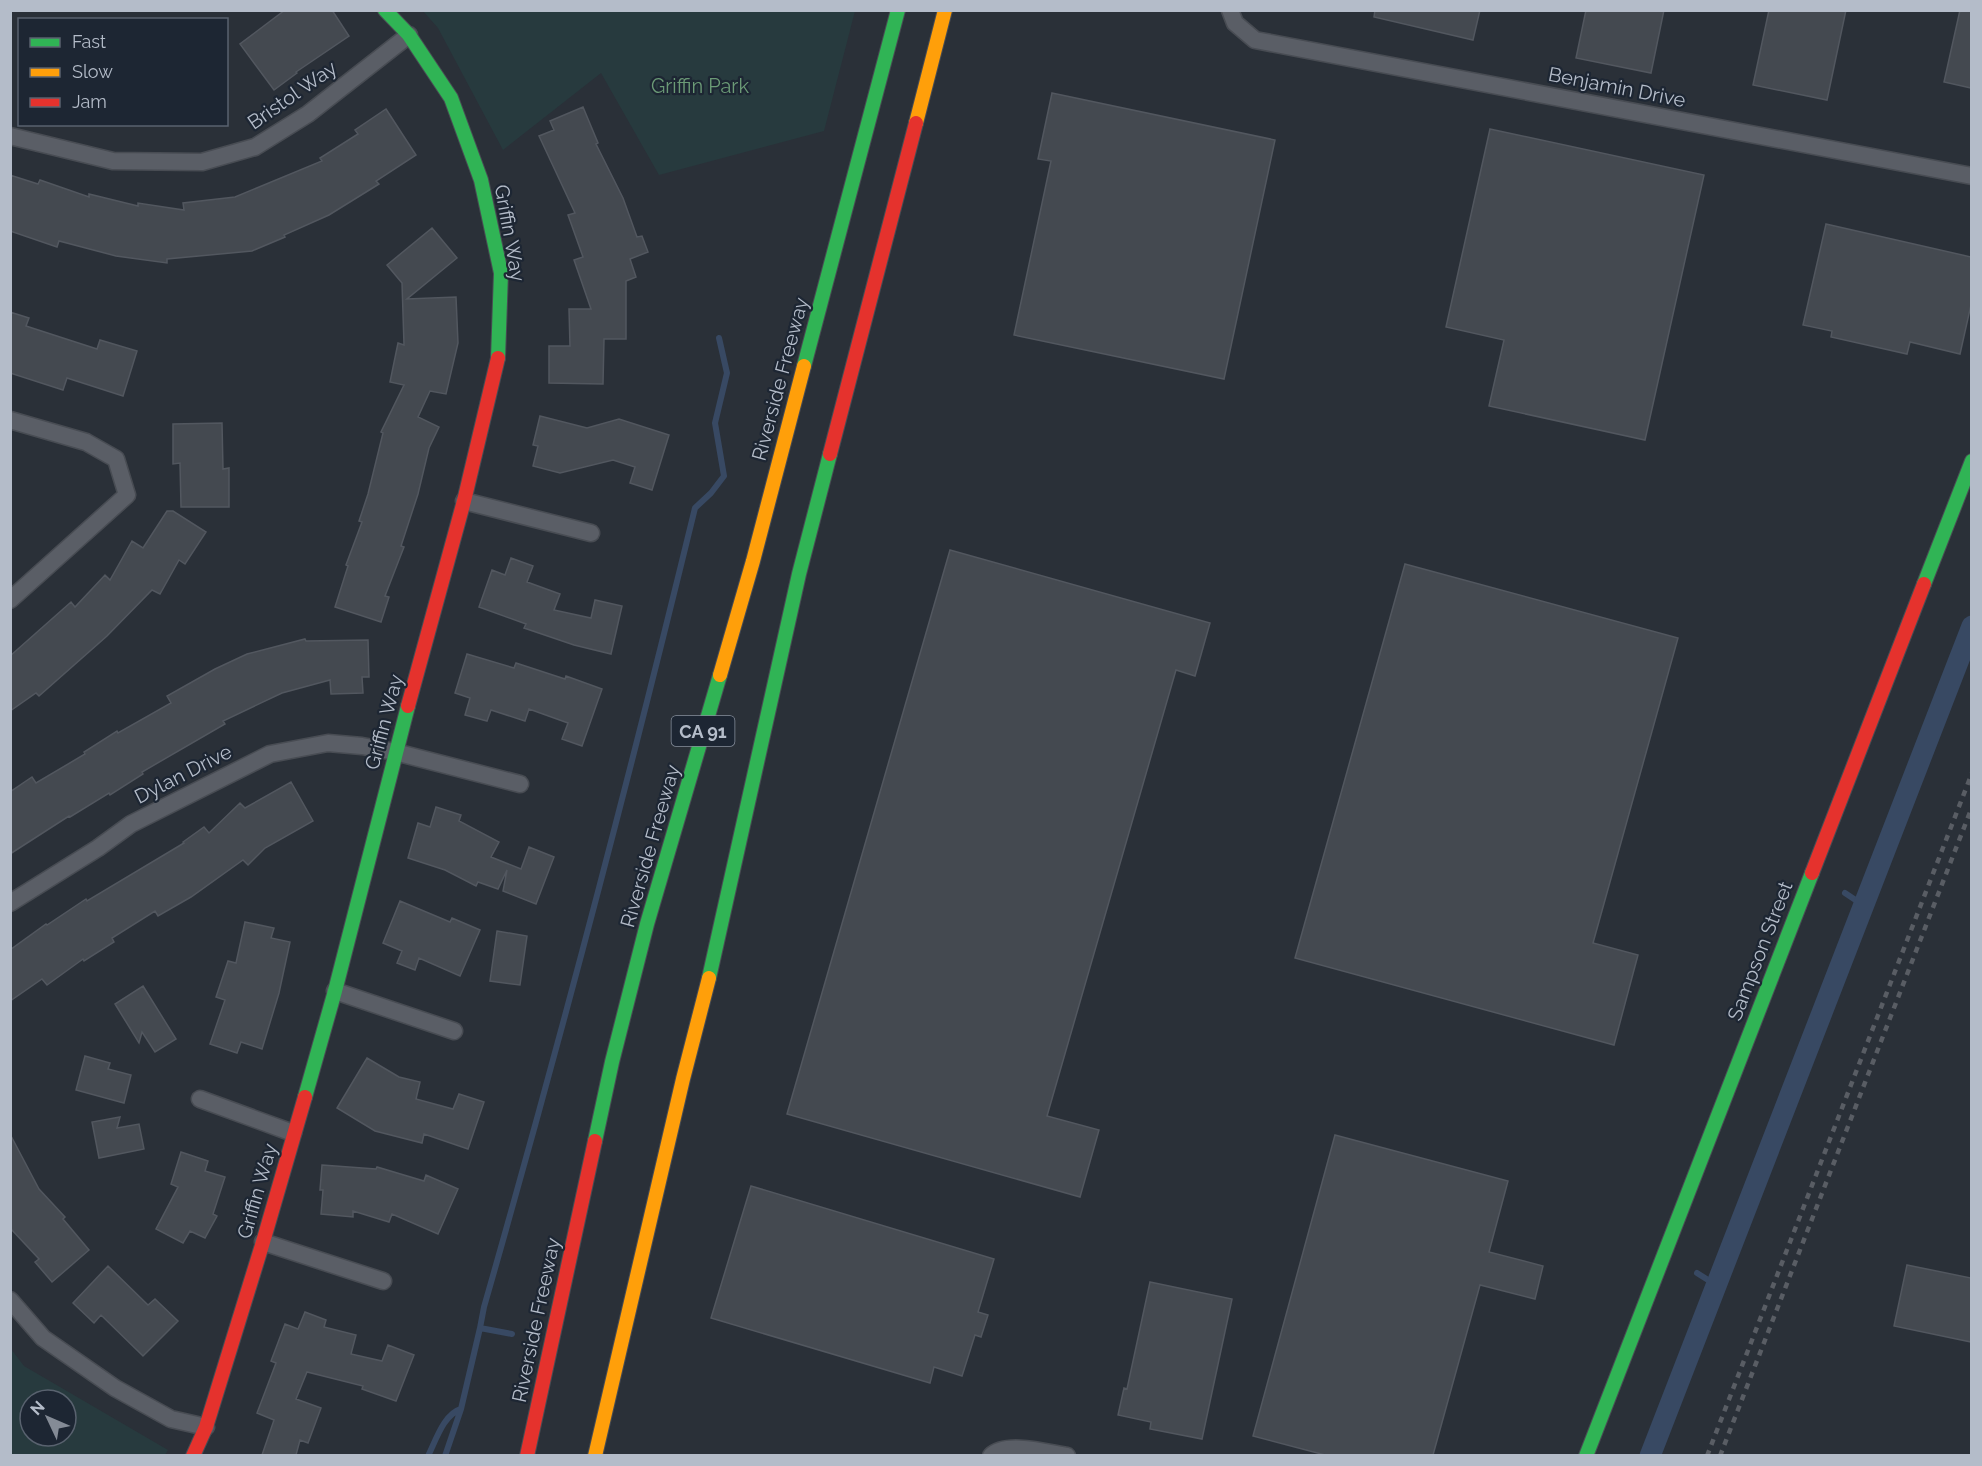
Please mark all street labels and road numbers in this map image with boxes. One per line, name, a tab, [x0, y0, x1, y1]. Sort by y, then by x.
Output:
street label: Bristol Way	[243, 55, 341, 134]
street label: Benjamin Drive	[1546, 62, 1688, 112]
street label: Griffin Way	[490, 183, 530, 283]
street label: Riverside Freeway	[747, 295, 813, 463]
street label: Griffin Way	[360, 672, 408, 772]
road number: CA 91	[672, 716, 734, 746]
street label: Dylan Drive	[130, 739, 236, 809]
street label: Riverside Freeway	[615, 762, 685, 930]
street label: Sampson Street	[1722, 878, 1798, 1024]
street label: Griffin Way	[232, 1141, 282, 1241]
street label: Riverside Freeway	[507, 1235, 565, 1405]

